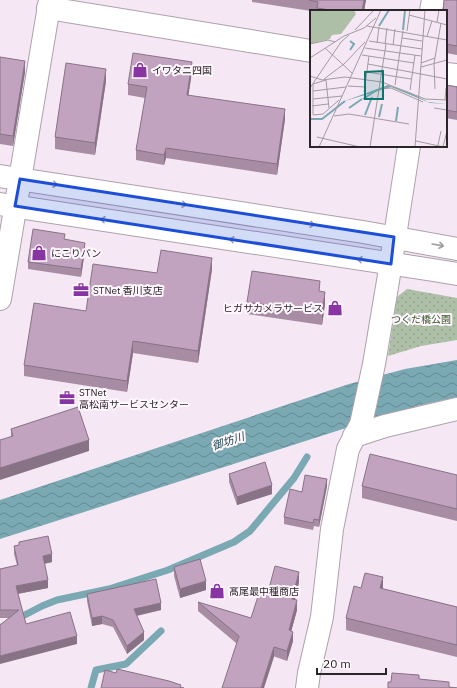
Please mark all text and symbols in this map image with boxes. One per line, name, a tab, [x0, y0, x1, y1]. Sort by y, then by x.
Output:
inset map	[310, 10, 447, 147]
shop icon: イワタニ四国	[131, 61, 149, 79]
place label: イワタニ四国	[152, 64, 212, 77]
one-way arrow	[45, 180, 58, 188]
one-way arrow	[174, 200, 187, 208]
one-way arrow	[100, 216, 113, 224]
one-way arrow	[302, 220, 315, 228]
one-way arrow	[229, 236, 242, 244]
one-way arrow	[431, 241, 444, 249]
shop icon: にこりパン	[30, 244, 48, 262]
place label: にこりパン	[51, 247, 101, 260]
one-way arrow	[357, 256, 370, 264]
office icon: STNet 香川支店	[72, 281, 90, 299]
place label: STNet 香川支店	[93, 284, 163, 297]
shop icon: ヒガサカメラサービス	[326, 299, 344, 317]
place label: ヒガサカメラサービス	[223, 302, 323, 315]
park label: つくだ橋公園	[391, 313, 451, 326]
place label: STNet 高松南サービスセンター	[79, 386, 189, 411]
office icon: STNet 高松南サービスセンター	[58, 389, 76, 407]
water label: 御坊川	[210, 429, 247, 453]
shop icon: 髙尾最中種商店	[208, 582, 226, 600]
place label: 髙尾最中種商店	[229, 585, 299, 598]
scale bar	[317, 650, 386, 676]
text: 20 m	[323, 656, 351, 671]

